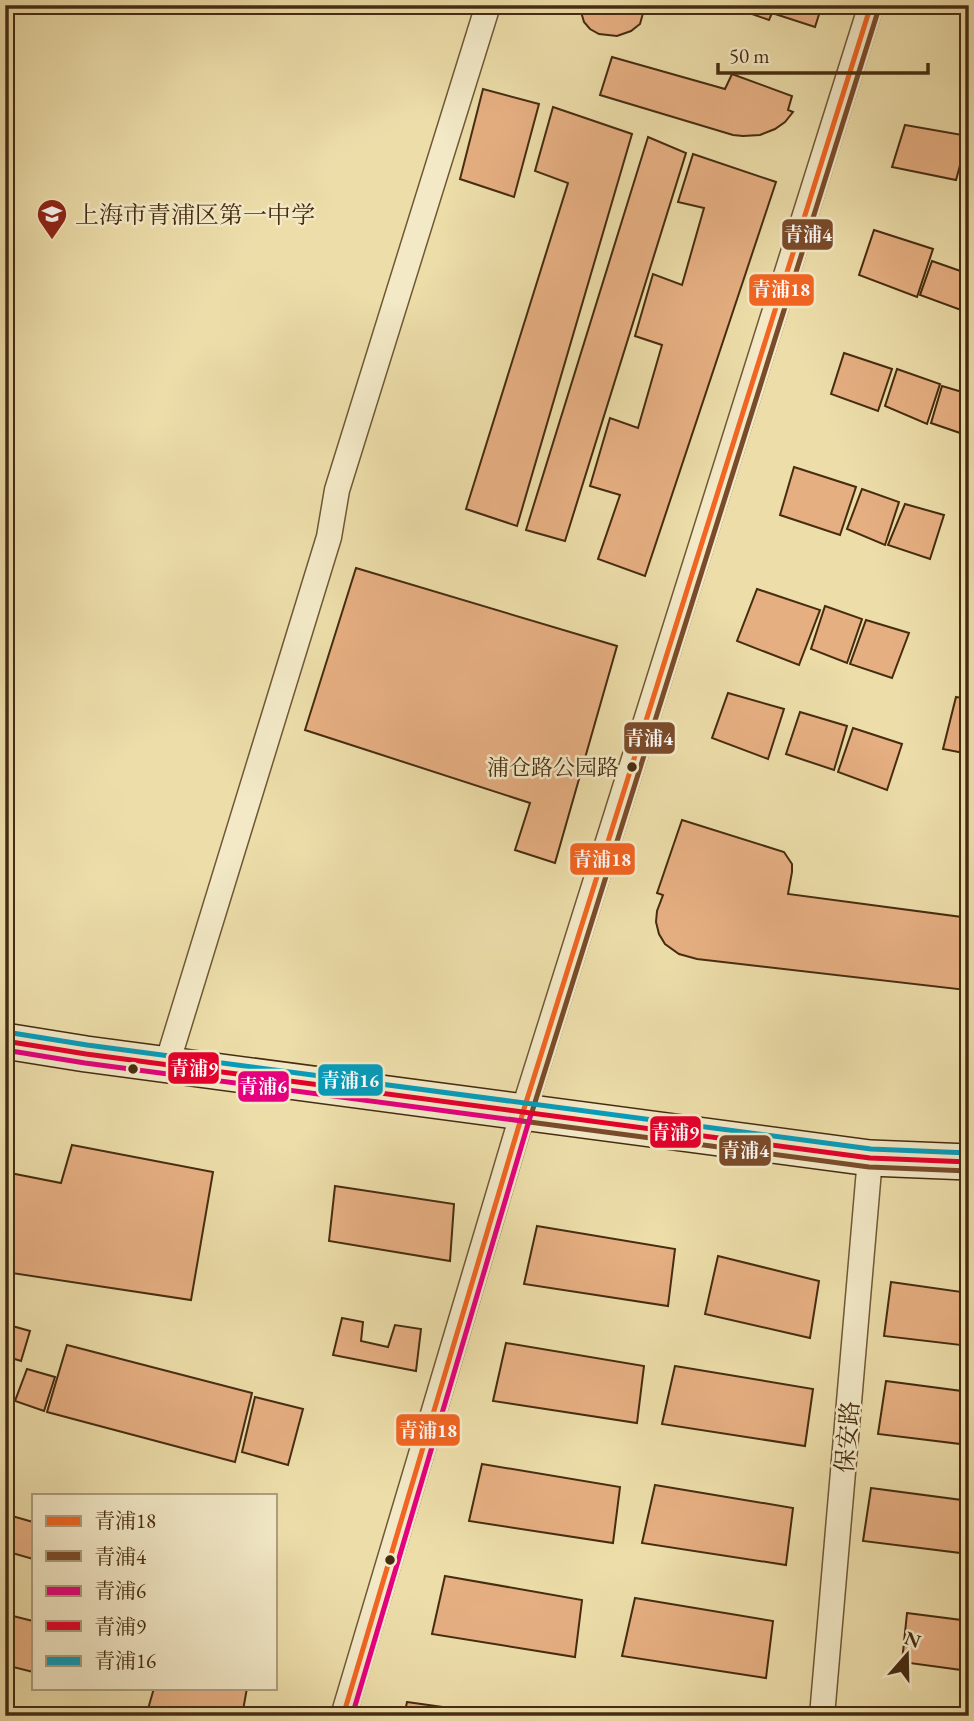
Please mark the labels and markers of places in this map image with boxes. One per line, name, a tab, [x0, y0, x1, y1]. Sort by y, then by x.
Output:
school or university icon: 上海市青浦区第一中学	[35, 197, 69, 241]
place label: 上海市青浦区第一中学	[75, 199, 315, 230]
place label: 浦仓路公园路	[487, 753, 619, 782]
marker: 浦仓路公园路	[625, 760, 639, 774]
unlabelled marker	[126, 1062, 140, 1076]
unlabelled marker	[383, 1553, 397, 1567]

